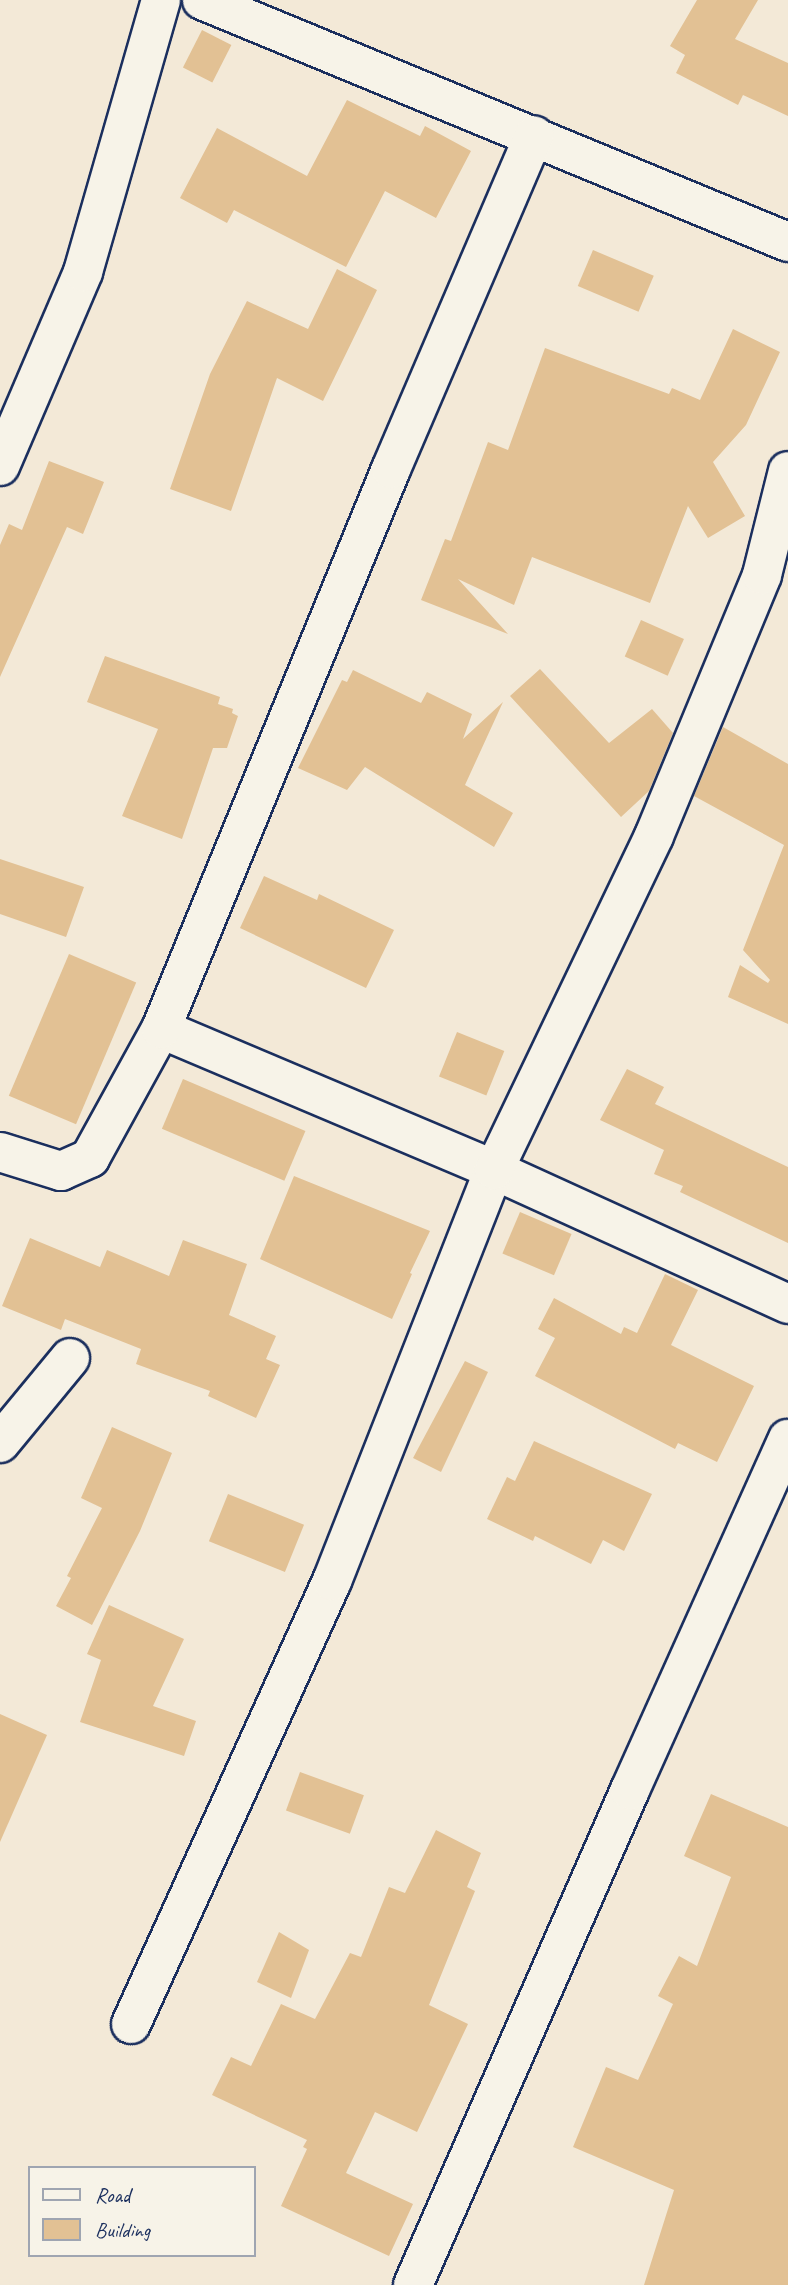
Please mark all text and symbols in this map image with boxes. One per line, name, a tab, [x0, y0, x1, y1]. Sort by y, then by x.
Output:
legend	[28, 2166, 256, 2257]
text: Road	[95, 2182, 130, 2208]
text: Building	[95, 2217, 150, 2243]

